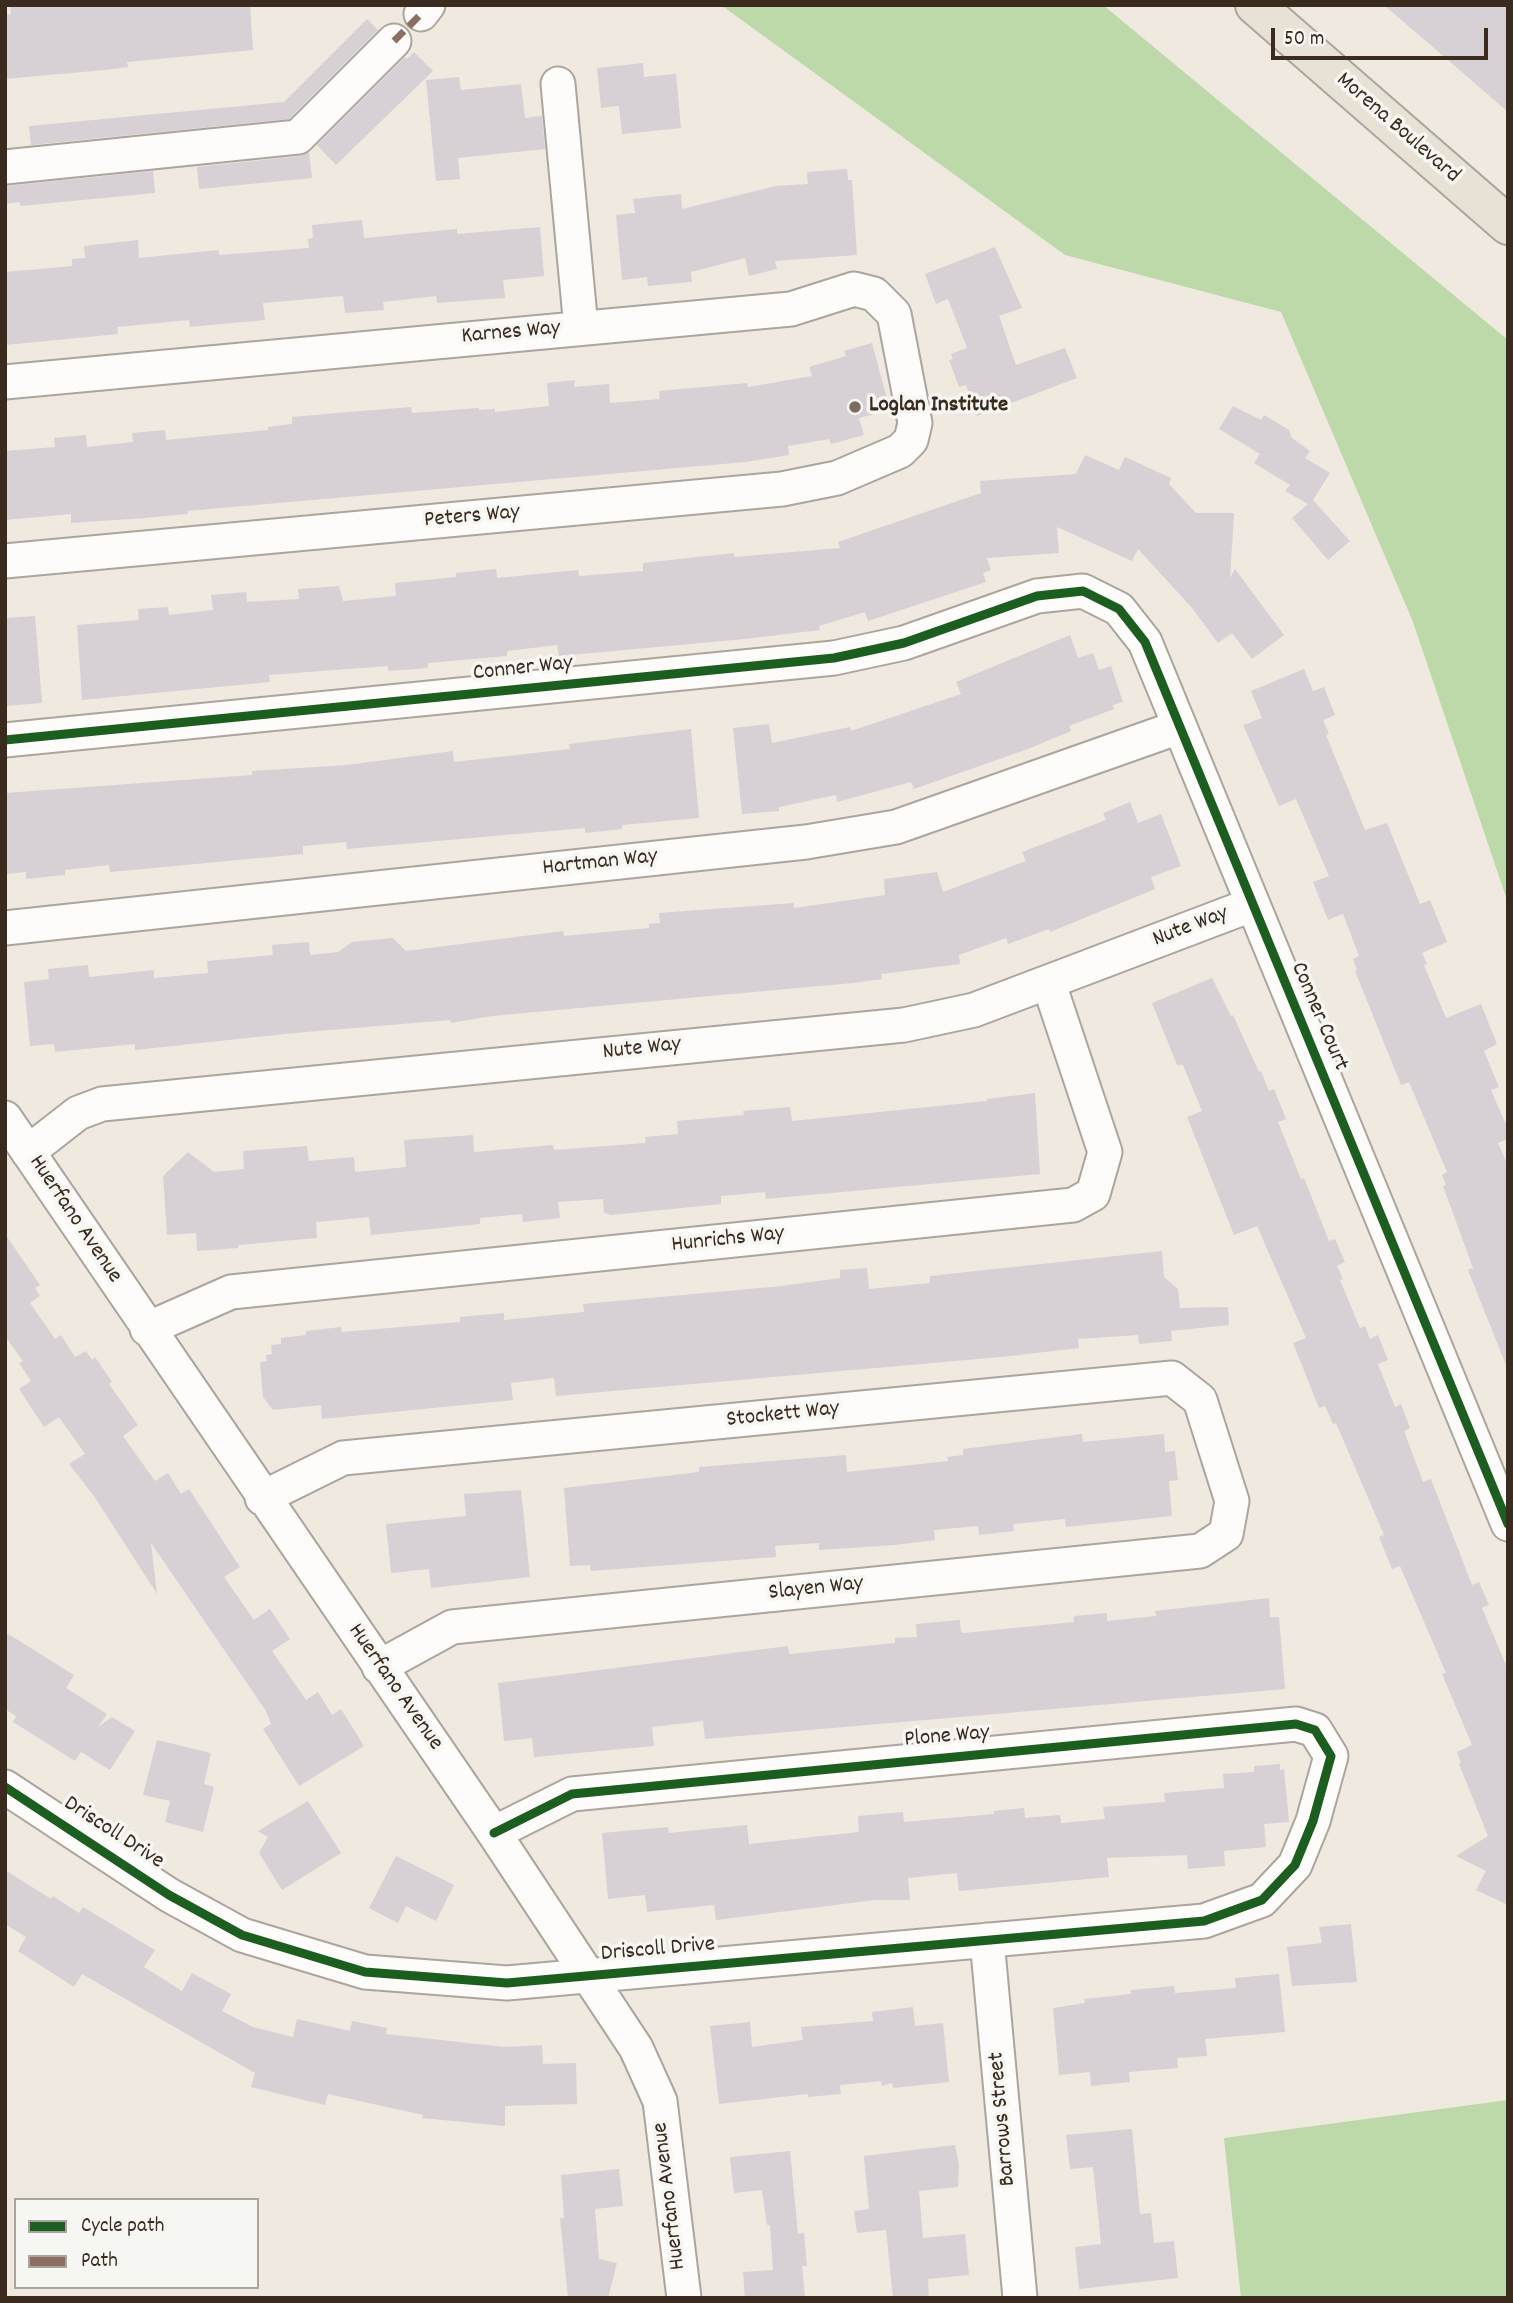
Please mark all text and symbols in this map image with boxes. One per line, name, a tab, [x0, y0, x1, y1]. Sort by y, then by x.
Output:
scale bar	[1275, 14, 1492, 58]
text: 50 m	[1284, 25, 1324, 55]
street label: Morena Boulevard	[1329, 68, 1465, 190]
street label: Karnes Way	[461, 316, 561, 352]
place label: Loglan Institute	[869, 393, 1008, 421]
marker: Loglan Institute	[847, 399, 863, 415]
street label: Peters Way	[423, 500, 521, 536]
street label: Conner Way	[472, 651, 574, 689]
street label: Hartman Way	[541, 844, 659, 884]
street label: Nute Way	[1149, 901, 1233, 955]
street label: Conner Court	[1283, 959, 1353, 1075]
street label: Nute Way	[602, 1032, 682, 1068]
street label: Huerfano Avenue	[21, 1151, 127, 1289]
street label: Hunrichs Way	[670, 1221, 786, 1261]
street label: Stockett Way	[725, 1396, 841, 1436]
street label: Slayen Way	[767, 1571, 865, 1609]
street label: Huerfano Avenue	[340, 1619, 448, 1757]
street label: Plone Way	[903, 1721, 991, 1755]
street label: Driscoll Drive	[58, 1791, 168, 1877]
street label: Driscoll Drive	[600, 1932, 716, 1970]
street label: Barrows Street	[984, 2051, 1024, 2187]
street label: Huerfano Avenue	[648, 2121, 694, 2271]
legend	[14, 2198, 259, 2289]
text: Cycle path	[81, 2212, 164, 2242]
text: Path	[81, 2247, 118, 2277]

